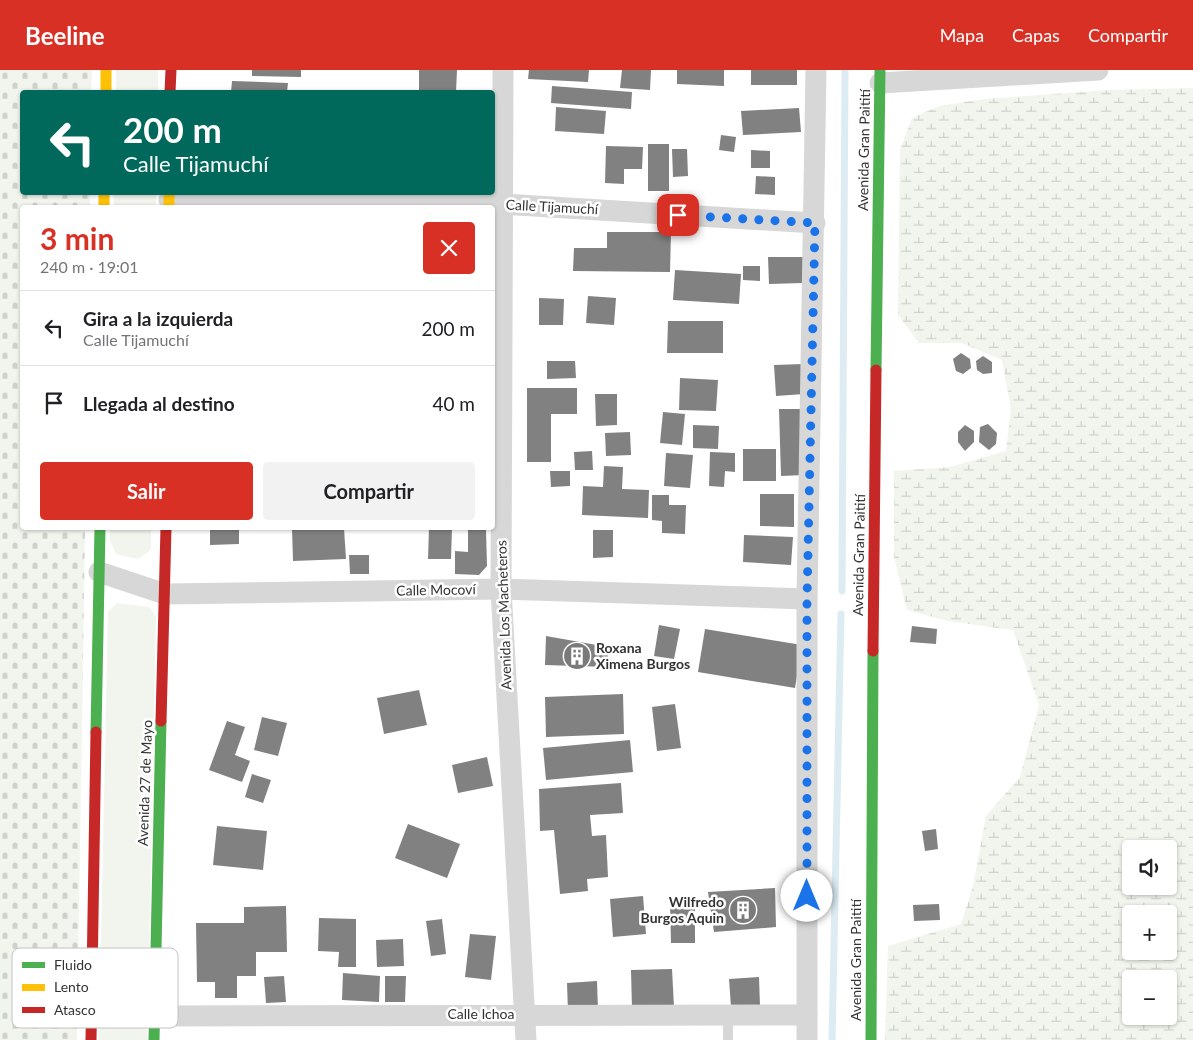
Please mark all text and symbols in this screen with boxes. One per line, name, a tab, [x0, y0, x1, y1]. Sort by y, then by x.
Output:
text: Beeline	[25, 21, 105, 50]
text: Mapa	[940, 24, 984, 46]
text: Capas	[1012, 24, 1060, 46]
text: Compartir	[1088, 24, 1168, 46]
street label: Avenida Gran Paitití	[854, 87, 873, 211]
text: 200 m	[123, 108, 222, 150]
icon: left	[40, 110, 105, 175]
text: Calle Tijamuchí	[123, 150, 268, 177]
pin	[657, 194, 699, 236]
street label: Calle Tijamuchí	[505, 196, 599, 217]
icon: arrive	[664, 201, 692, 229]
text: 3 min	[40, 220, 114, 256]
button: close	[423, 222, 475, 274]
text: 240 m · 19:01	[40, 257, 139, 276]
text: Gira a la izquierda	[83, 307, 233, 330]
icon: left	[40, 314, 68, 342]
text: 200 m	[421, 317, 475, 340]
text: Calle Tijamuchí	[83, 330, 189, 349]
icon: arrive	[40, 389, 68, 417]
text: Llegada al destino	[83, 392, 235, 415]
text: 40 m	[432, 392, 475, 415]
button: Salir	[40, 462, 253, 520]
button: Compartir	[263, 462, 475, 520]
street label: Avenida Gran Paitití	[849, 492, 868, 616]
street label: Avenida Los Macheteros	[492, 540, 515, 690]
street label: Calle Mocoví	[396, 580, 477, 599]
place label: Roxana Ximena Burgos	[596, 639, 690, 672]
building icon: Roxana Ximena Burgos	[562, 641, 592, 671]
street label: Avenida 27 de Mayo	[134, 720, 155, 846]
map controls	[1122, 840, 1177, 1025]
button: sound	[1122, 840, 1177, 895]
position arrow	[780, 869, 832, 921]
place label: Wilfredo Burgos Aquin	[641, 893, 724, 926]
building icon: Wilfredo Burgos Aquin	[728, 895, 758, 925]
street label: Avenida Gran Paitití	[847, 898, 864, 1021]
button: +	[1122, 905, 1177, 960]
legend	[12, 948, 178, 1028]
text: Fluido	[54, 956, 92, 973]
button: −	[1122, 970, 1177, 1025]
text: Lento	[54, 978, 89, 995]
text: Atasco	[54, 1001, 96, 1018]
street label: Calle Ichoa	[448, 1005, 515, 1022]

